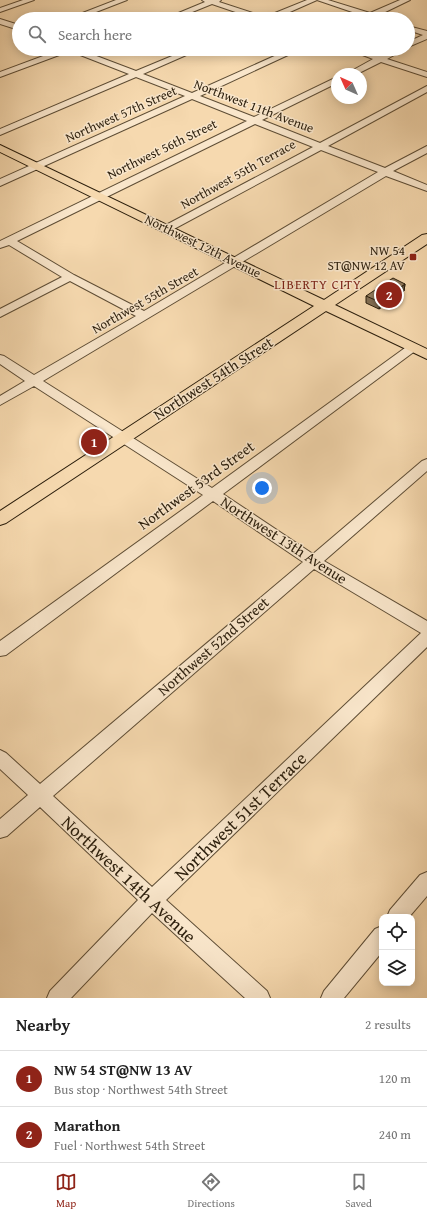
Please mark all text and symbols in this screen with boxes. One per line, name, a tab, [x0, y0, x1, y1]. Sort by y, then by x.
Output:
search box	[12, 12, 415, 56]
icon: search	[26, 23, 48, 45]
text: Search here	[58, 24, 132, 45]
north arrow	[331, 68, 367, 104]
street label: Northwest 11th Avenue	[191, 74, 317, 138]
street label: Northwest 57th Street	[62, 81, 180, 147]
street label: Northwest 56th Street	[104, 114, 221, 184]
street label: Northwest 55th Terrace	[177, 134, 299, 214]
street label: Northwest 12th Avenue	[142, 210, 264, 282]
place label: NW 54 ST@NW 12 AV	[327, 241, 405, 275]
marker: NW 54 ST@NW 12 AV	[408, 252, 418, 262]
street label: Northwest 55th Street	[88, 262, 202, 338]
district label: LIBERTY CITY	[274, 275, 362, 294]
pin: 2	[376, 280, 402, 310]
street label: Northwest 54th Street	[149, 331, 277, 425]
pin: 1	[81, 427, 107, 457]
street label: Northwest 53rd Street	[134, 435, 259, 534]
your location	[252, 478, 272, 498]
street label: Northwest 13th Avenue	[217, 491, 351, 589]
street label: Northwest 52nd Street	[153, 591, 274, 700]
street label: Northwest 51st Terrace	[168, 745, 312, 887]
street label: Northwest 14th Avenue	[55, 809, 203, 949]
map controls	[379, 914, 415, 986]
button: locate	[379, 914, 415, 950]
button: layers	[379, 950, 415, 986]
text: Nearby	[16, 1012, 70, 1037]
text: 2 results	[365, 1015, 411, 1034]
text: NW 54 ST@NW 13 AV	[54, 1059, 193, 1080]
text: 1	[26, 1069, 32, 1088]
text: 120 m	[379, 1069, 411, 1088]
text: Bus stop · Northwest 54th Street	[54, 1080, 228, 1099]
text: Marathon	[54, 1115, 120, 1136]
text: 2	[26, 1125, 32, 1144]
text: 240 m	[379, 1125, 411, 1144]
text: Fuel · Northwest 54th Street	[54, 1136, 205, 1155]
tab: Map	[55, 1171, 77, 1211]
tab: Directions	[188, 1171, 235, 1211]
tab: Saved	[345, 1171, 372, 1211]

